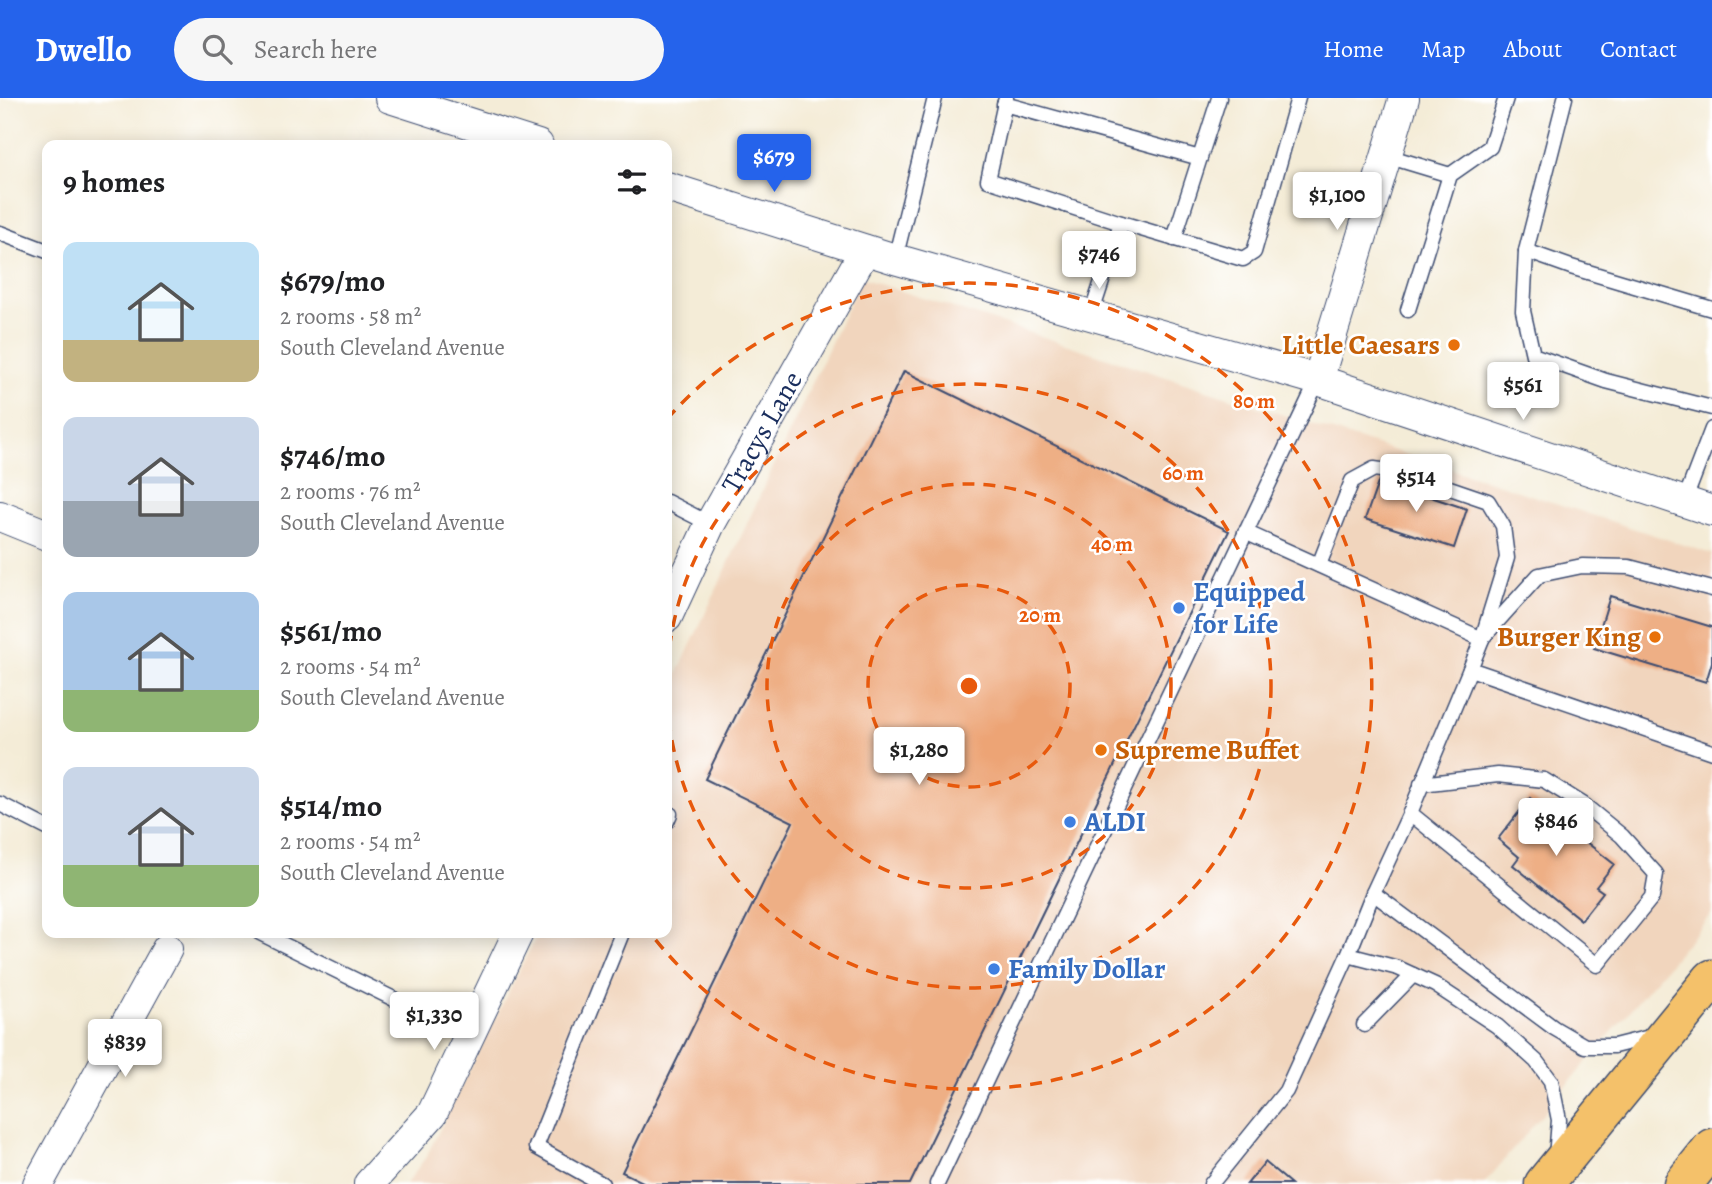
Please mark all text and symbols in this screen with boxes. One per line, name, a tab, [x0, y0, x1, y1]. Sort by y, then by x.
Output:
search box	[174, 18, 664, 81]
text: Dwello	[35, 27, 132, 72]
icon: search	[198, 30, 236, 68]
text: Search here	[254, 32, 377, 67]
text: Home	[1323, 33, 1384, 65]
text: Map	[1422, 33, 1466, 65]
text: About	[1504, 33, 1562, 65]
text: Contact	[1600, 33, 1677, 65]
pin: $679	[733, 134, 815, 194]
text: $679	[753, 141, 795, 172]
text: 9 homes	[63, 162, 165, 202]
icon: filters	[613, 163, 651, 201]
pin: $1,100	[1280, 172, 1394, 232]
text: $1,100	[1309, 179, 1365, 210]
pin: $746	[1058, 232, 1140, 291]
text: $746	[1078, 238, 1120, 269]
text: $679/mo	[280, 261, 385, 301]
icon: home	[119, 270, 203, 354]
text: 2 rooms · 58 m²	[280, 301, 421, 332]
place label: Little Caesars	[1282, 326, 1440, 364]
text: South Cleveland Avenue	[280, 332, 505, 363]
marker: Little Caesars	[1446, 337, 1462, 353]
pin: $561	[1482, 362, 1564, 422]
street label: Tracys Lane	[712, 364, 812, 500]
text: $561	[1503, 369, 1543, 400]
text: 80 m	[1233, 387, 1275, 415]
text: $746/mo	[280, 436, 385, 476]
icon: home	[119, 445, 203, 529]
pin: $514	[1375, 454, 1457, 514]
text: 60 m	[1162, 459, 1204, 487]
text: $514	[1396, 461, 1436, 492]
text: 2 rooms · 76 m²	[280, 476, 421, 507]
text: South Cleveland Avenue	[280, 507, 505, 538]
text: 40 m	[1091, 530, 1133, 558]
place label: Equipped for Life	[1193, 573, 1306, 643]
marker: Equipped for Life	[1171, 600, 1187, 616]
text: 20 m	[1019, 601, 1061, 629]
text: $561/mo	[280, 611, 382, 651]
place label: Burger King	[1497, 618, 1642, 656]
icon: home	[119, 620, 203, 704]
marker: Burger King	[1647, 629, 1663, 645]
text: 2 rooms · 54 m²	[280, 651, 421, 682]
centre of rings	[957, 674, 981, 698]
text: South Cleveland Avenue	[280, 682, 505, 713]
pin: $1,280	[862, 728, 976, 787]
place label: Supreme Buffet	[1115, 731, 1299, 769]
text: $1,280	[890, 734, 948, 765]
marker: Supreme Buffet	[1093, 742, 1109, 758]
text: $514/mo	[280, 786, 382, 826]
icon: home	[119, 795, 203, 879]
pin: $846	[1515, 798, 1597, 858]
place label: ALDI	[1083, 803, 1146, 841]
text: $846	[1534, 805, 1578, 836]
marker: ALDI	[1062, 814, 1078, 830]
text: 2 rooms · 54 m²	[280, 826, 421, 857]
text: South Cleveland Avenue	[280, 857, 505, 888]
place label: Family Dollar	[1008, 950, 1166, 988]
marker: Family Dollar	[986, 961, 1002, 977]
pin: $1,330	[377, 992, 491, 1052]
text: $1,330	[406, 999, 462, 1030]
pin: $839	[84, 1020, 166, 1079]
text: $839	[104, 1026, 146, 1057]

